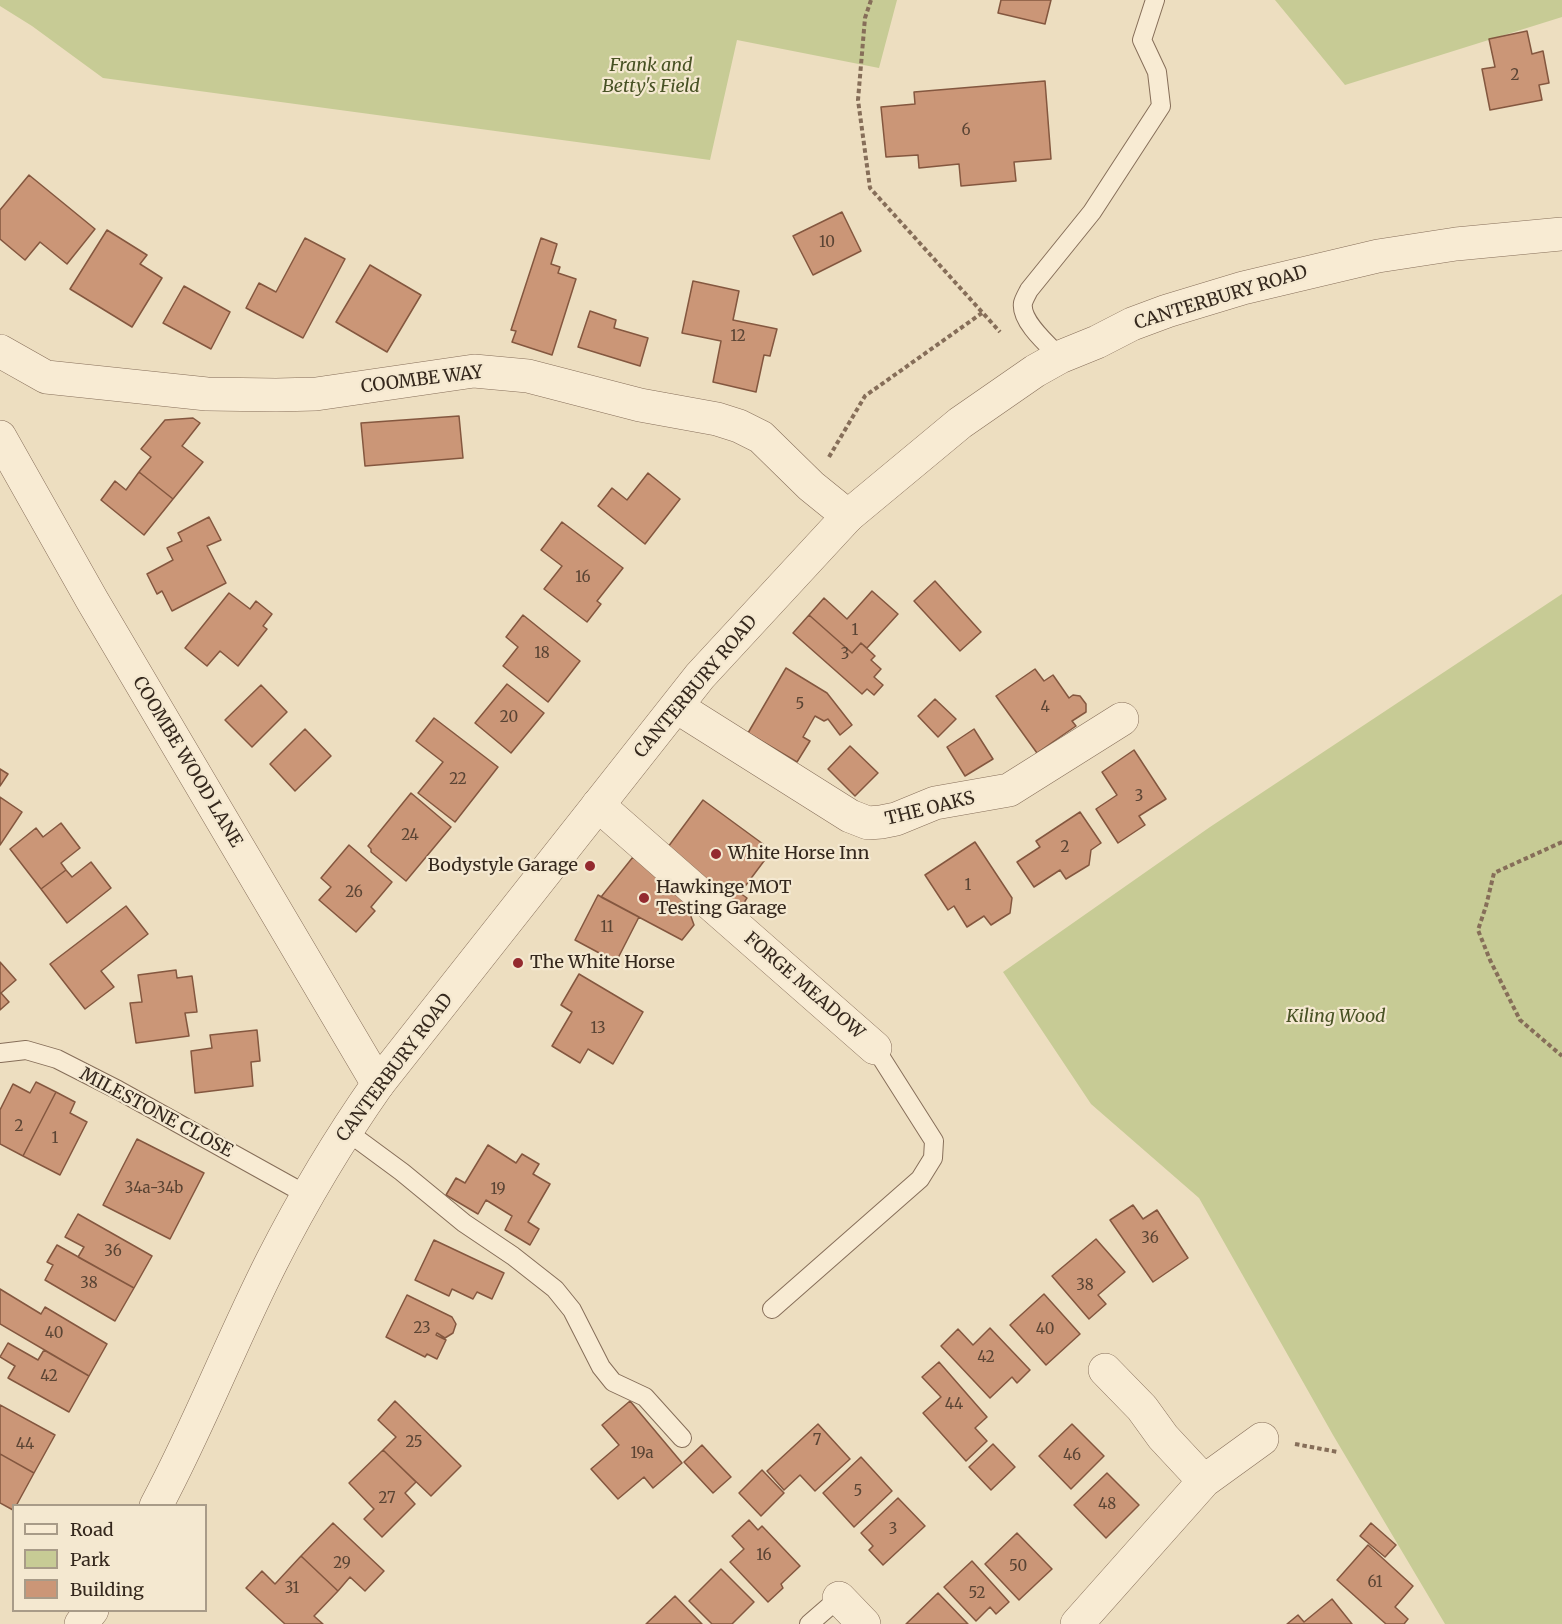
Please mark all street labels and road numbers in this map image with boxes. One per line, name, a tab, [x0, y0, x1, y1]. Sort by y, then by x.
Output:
street label: CANTERBURY ROAD	[1132, 261, 1310, 335]
street label: COOMBE WAY	[360, 362, 484, 398]
street label: CANTERBURY ROAD	[630, 611, 762, 763]
street label: COOMBE WOOD LANE	[128, 673, 246, 851]
street label: THE OAKS	[883, 787, 977, 831]
street label: FORGE MEADOW	[740, 928, 868, 1044]
street label: CANTERBURY ROAD	[332, 990, 458, 1146]
street label: MILESTONE CLOSE	[76, 1064, 236, 1162]

